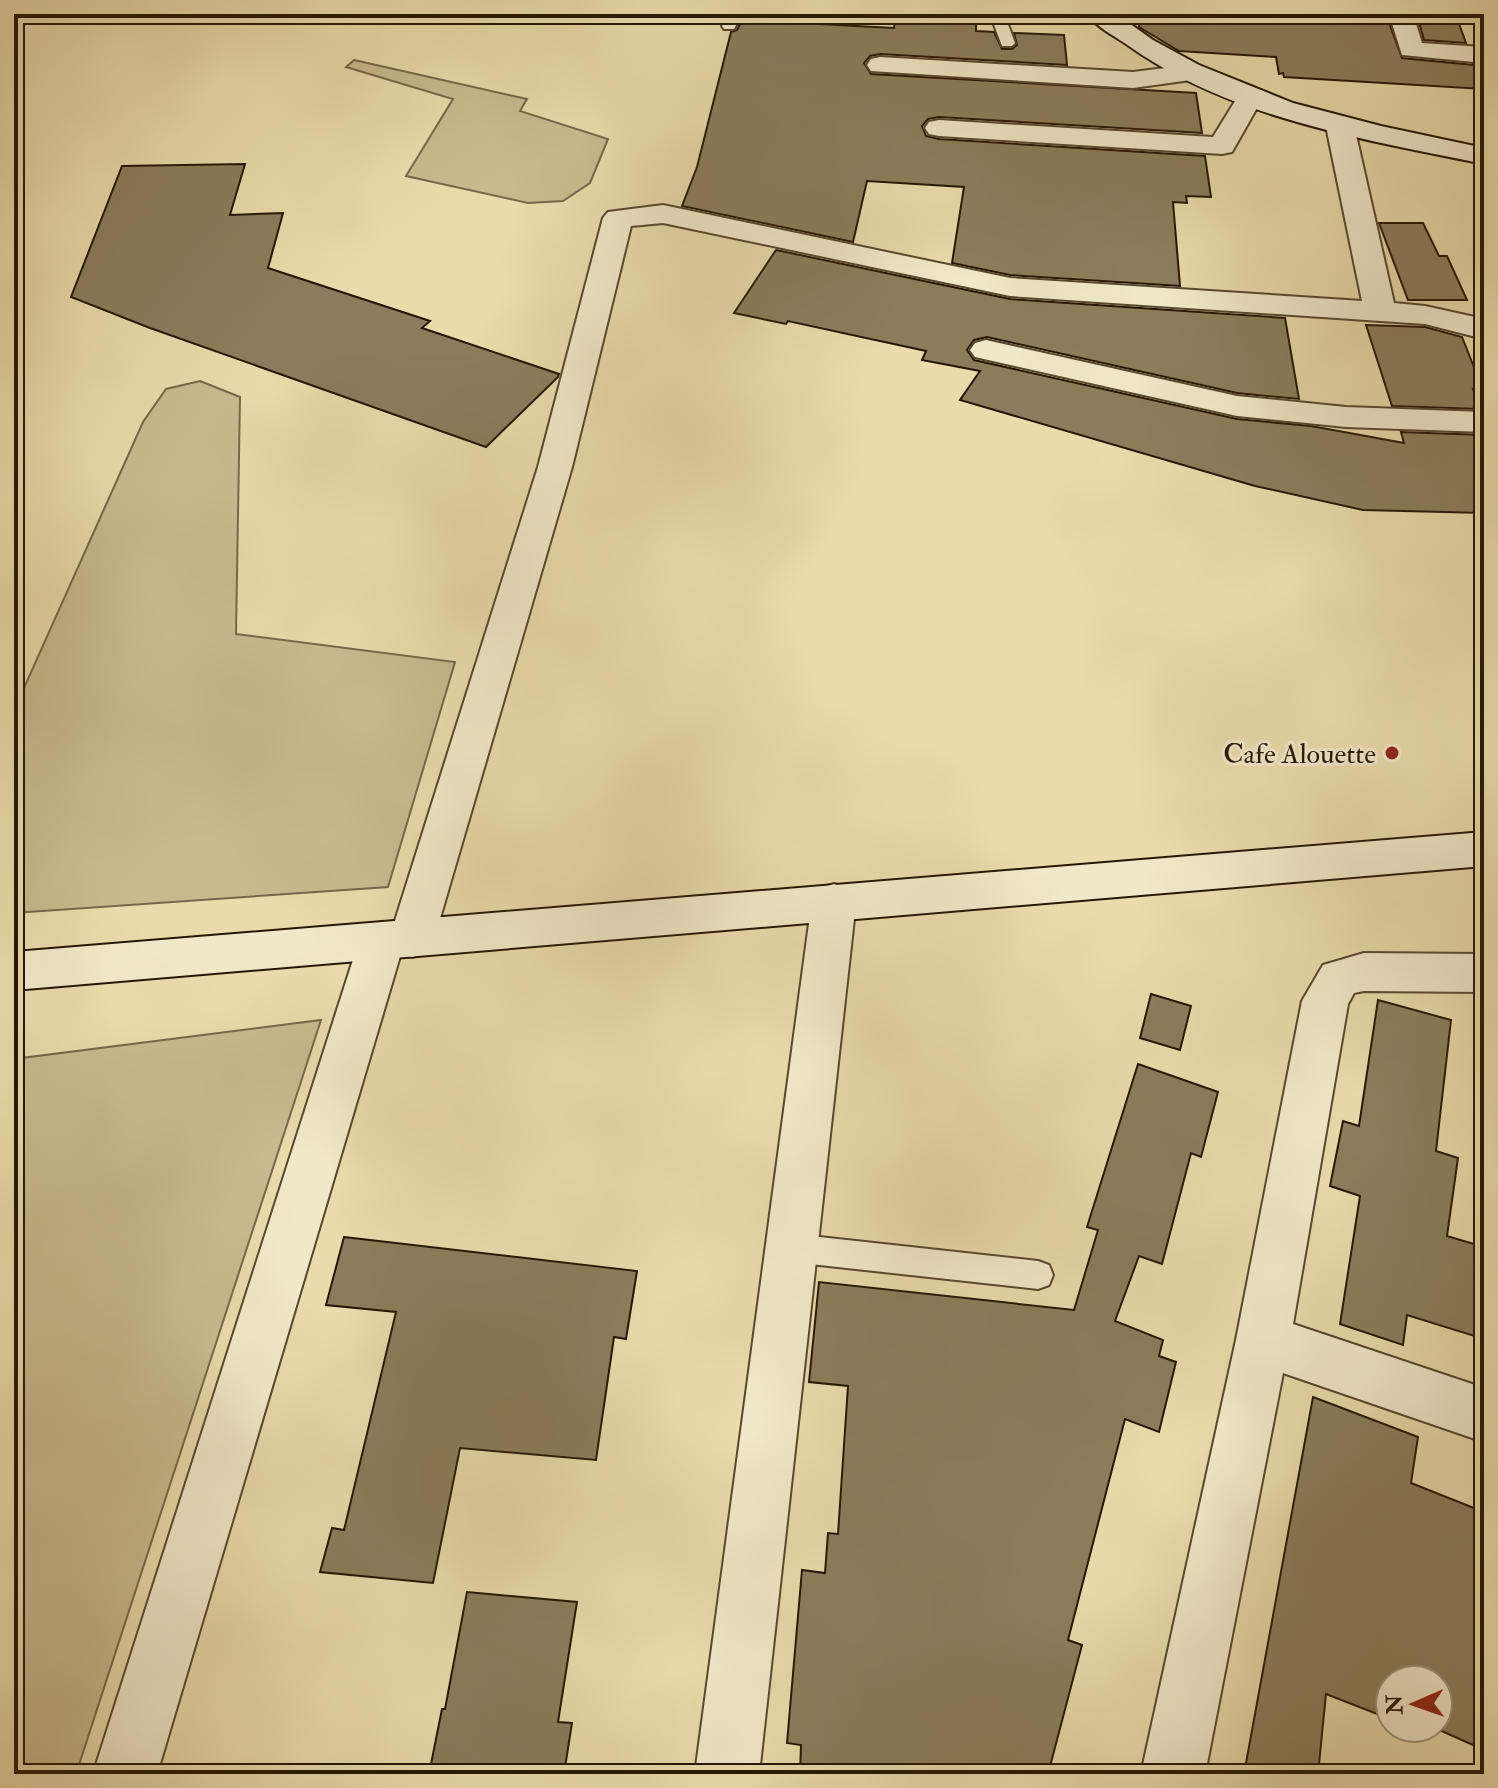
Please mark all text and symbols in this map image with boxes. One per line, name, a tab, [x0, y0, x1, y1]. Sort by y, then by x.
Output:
place label: Cafe Alouette	[1223, 737, 1376, 772]
marker: Cafe Alouette	[1383, 744, 1401, 762]
north arrow	[1374, 1664, 1454, 1744]
text: N	[1381, 1694, 1409, 1716]

